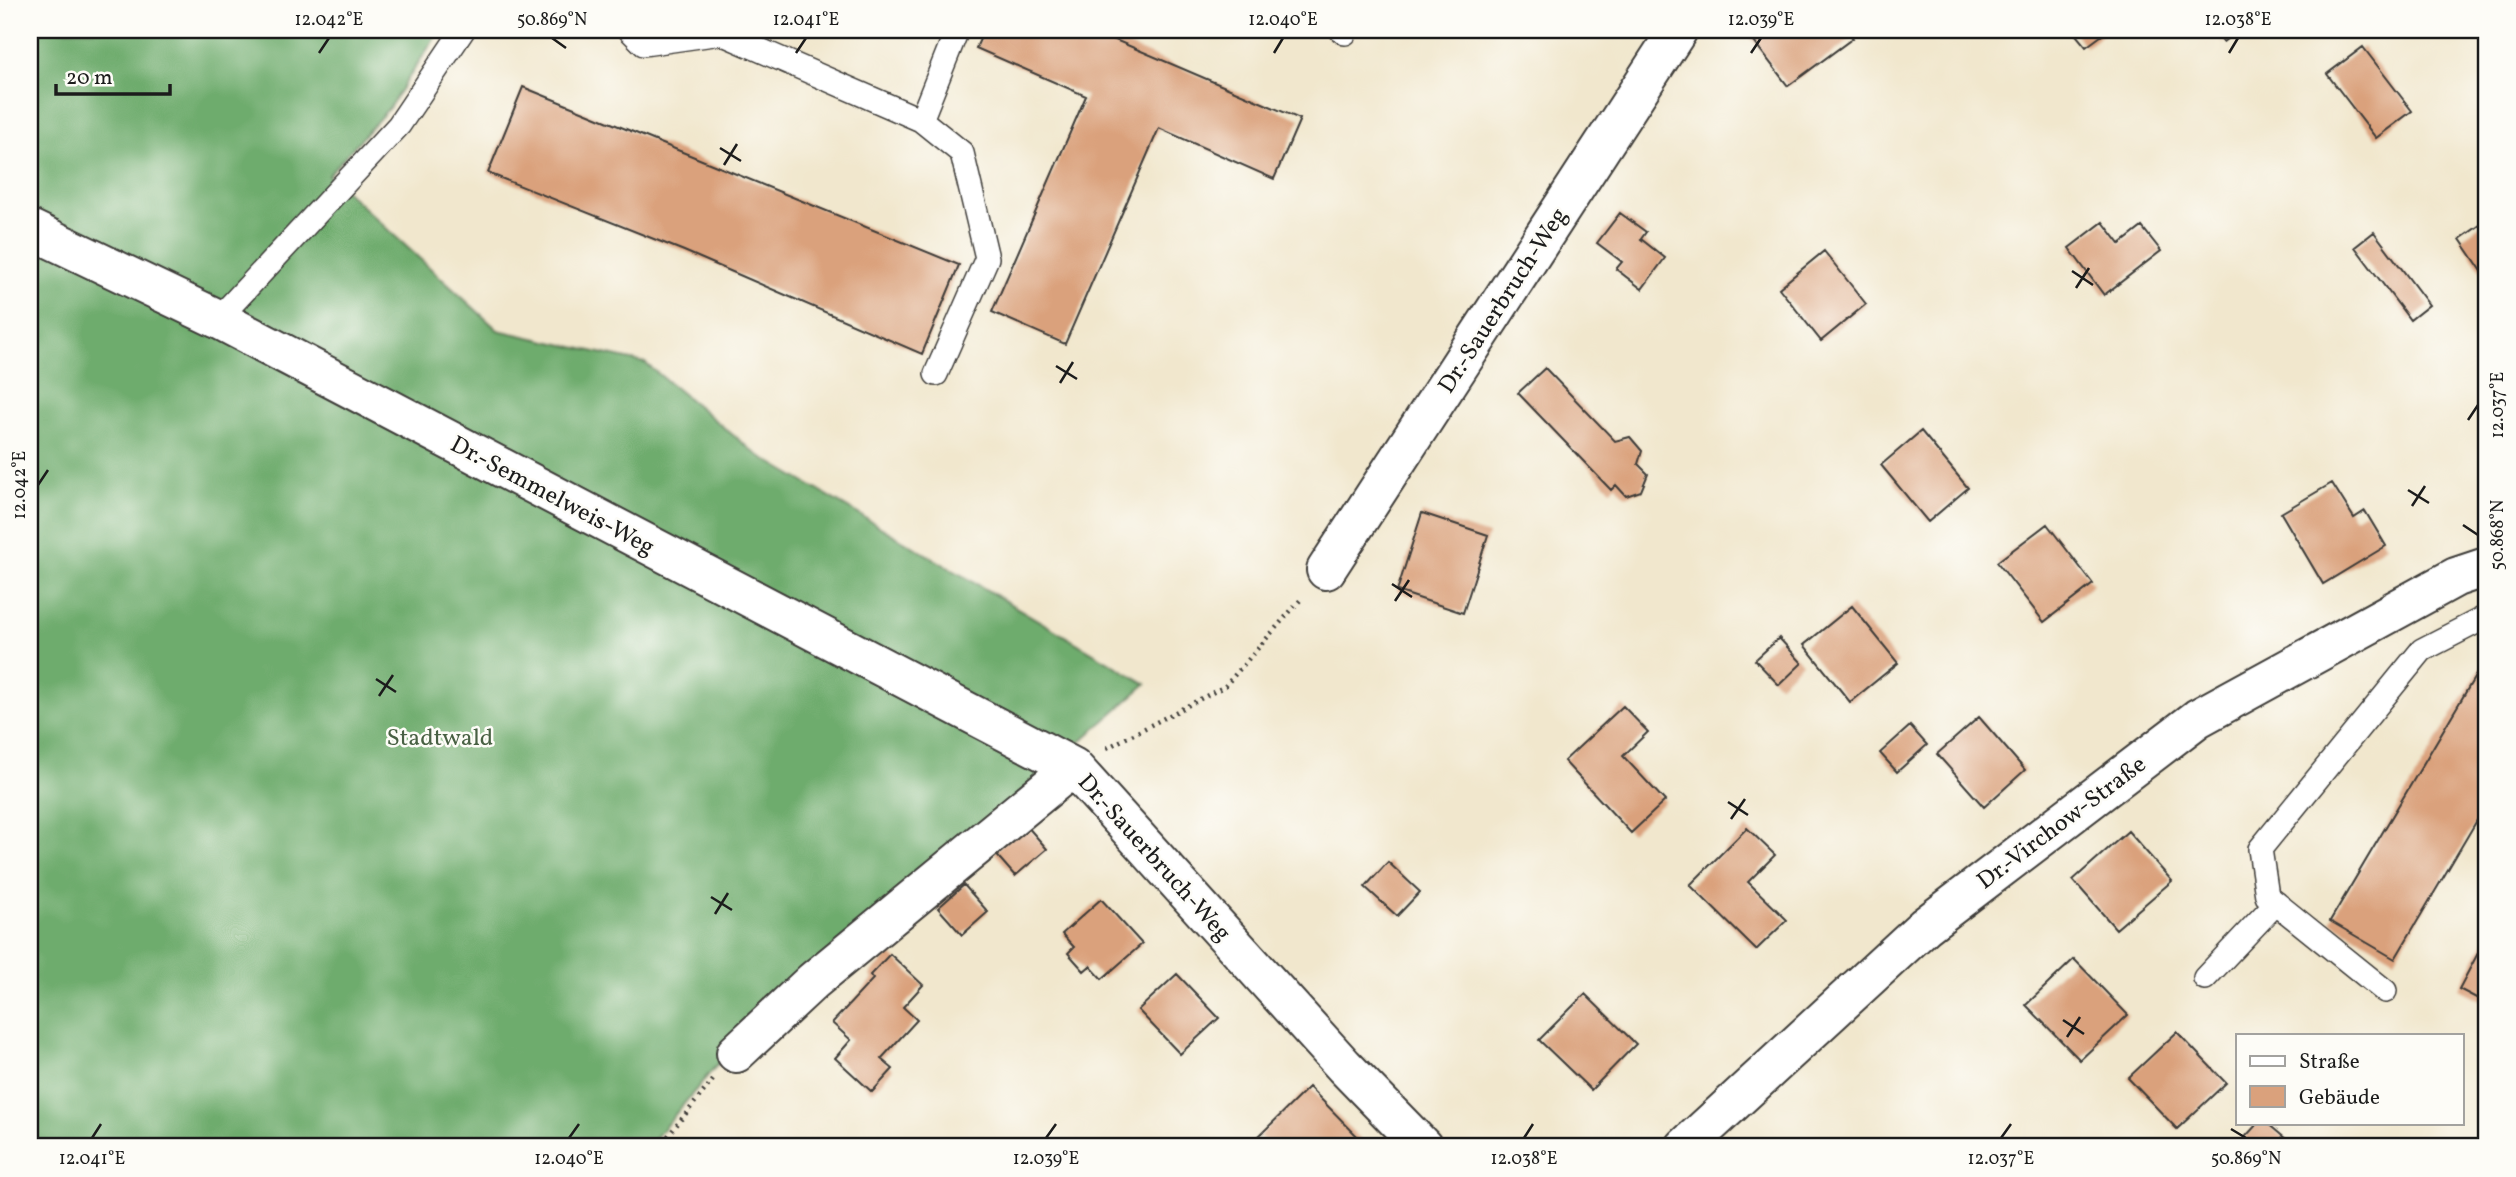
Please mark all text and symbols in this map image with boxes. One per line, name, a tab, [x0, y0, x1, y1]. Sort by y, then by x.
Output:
text: 12.042°E	[295, 8, 364, 33]
text: 50.869°N	[517, 8, 587, 33]
text: 12.041°E	[773, 8, 839, 33]
text: 12.040°E	[1248, 8, 1318, 33]
text: 12.039°E	[1728, 8, 1795, 33]
text: 12.038°E	[2204, 8, 2272, 33]
scale bar	[56, 52, 170, 96]
text: 20 m	[66, 64, 112, 93]
street label: Dr.-Sauerbruch-Weg	[1431, 201, 1577, 401]
text: 12.037°E	[2486, 371, 2511, 438]
street label: Dr.-Semmelweis-Weg	[444, 428, 660, 565]
text: 12.042°E	[8, 450, 33, 519]
text: 50.868°N	[2486, 500, 2511, 570]
park label: Stadtwald	[387, 722, 493, 756]
street label: Dr.-Virchow-Straße	[1970, 749, 2154, 899]
street label: Dr.-Sauerbruch-Weg	[1069, 767, 1238, 950]
legend	[2236, 1034, 2464, 1124]
text: Straße	[2299, 1048, 2360, 1077]
text: Gebäude	[2299, 1084, 2380, 1113]
text: 12.041°E	[59, 1147, 125, 1172]
text: 12.040°E	[534, 1147, 604, 1172]
text: 12.039°E	[1013, 1147, 1080, 1172]
text: 12.038°E	[1490, 1147, 1558, 1172]
text: 12.037°E	[1968, 1147, 2035, 1172]
text: 50.869°N	[2211, 1147, 2281, 1172]

